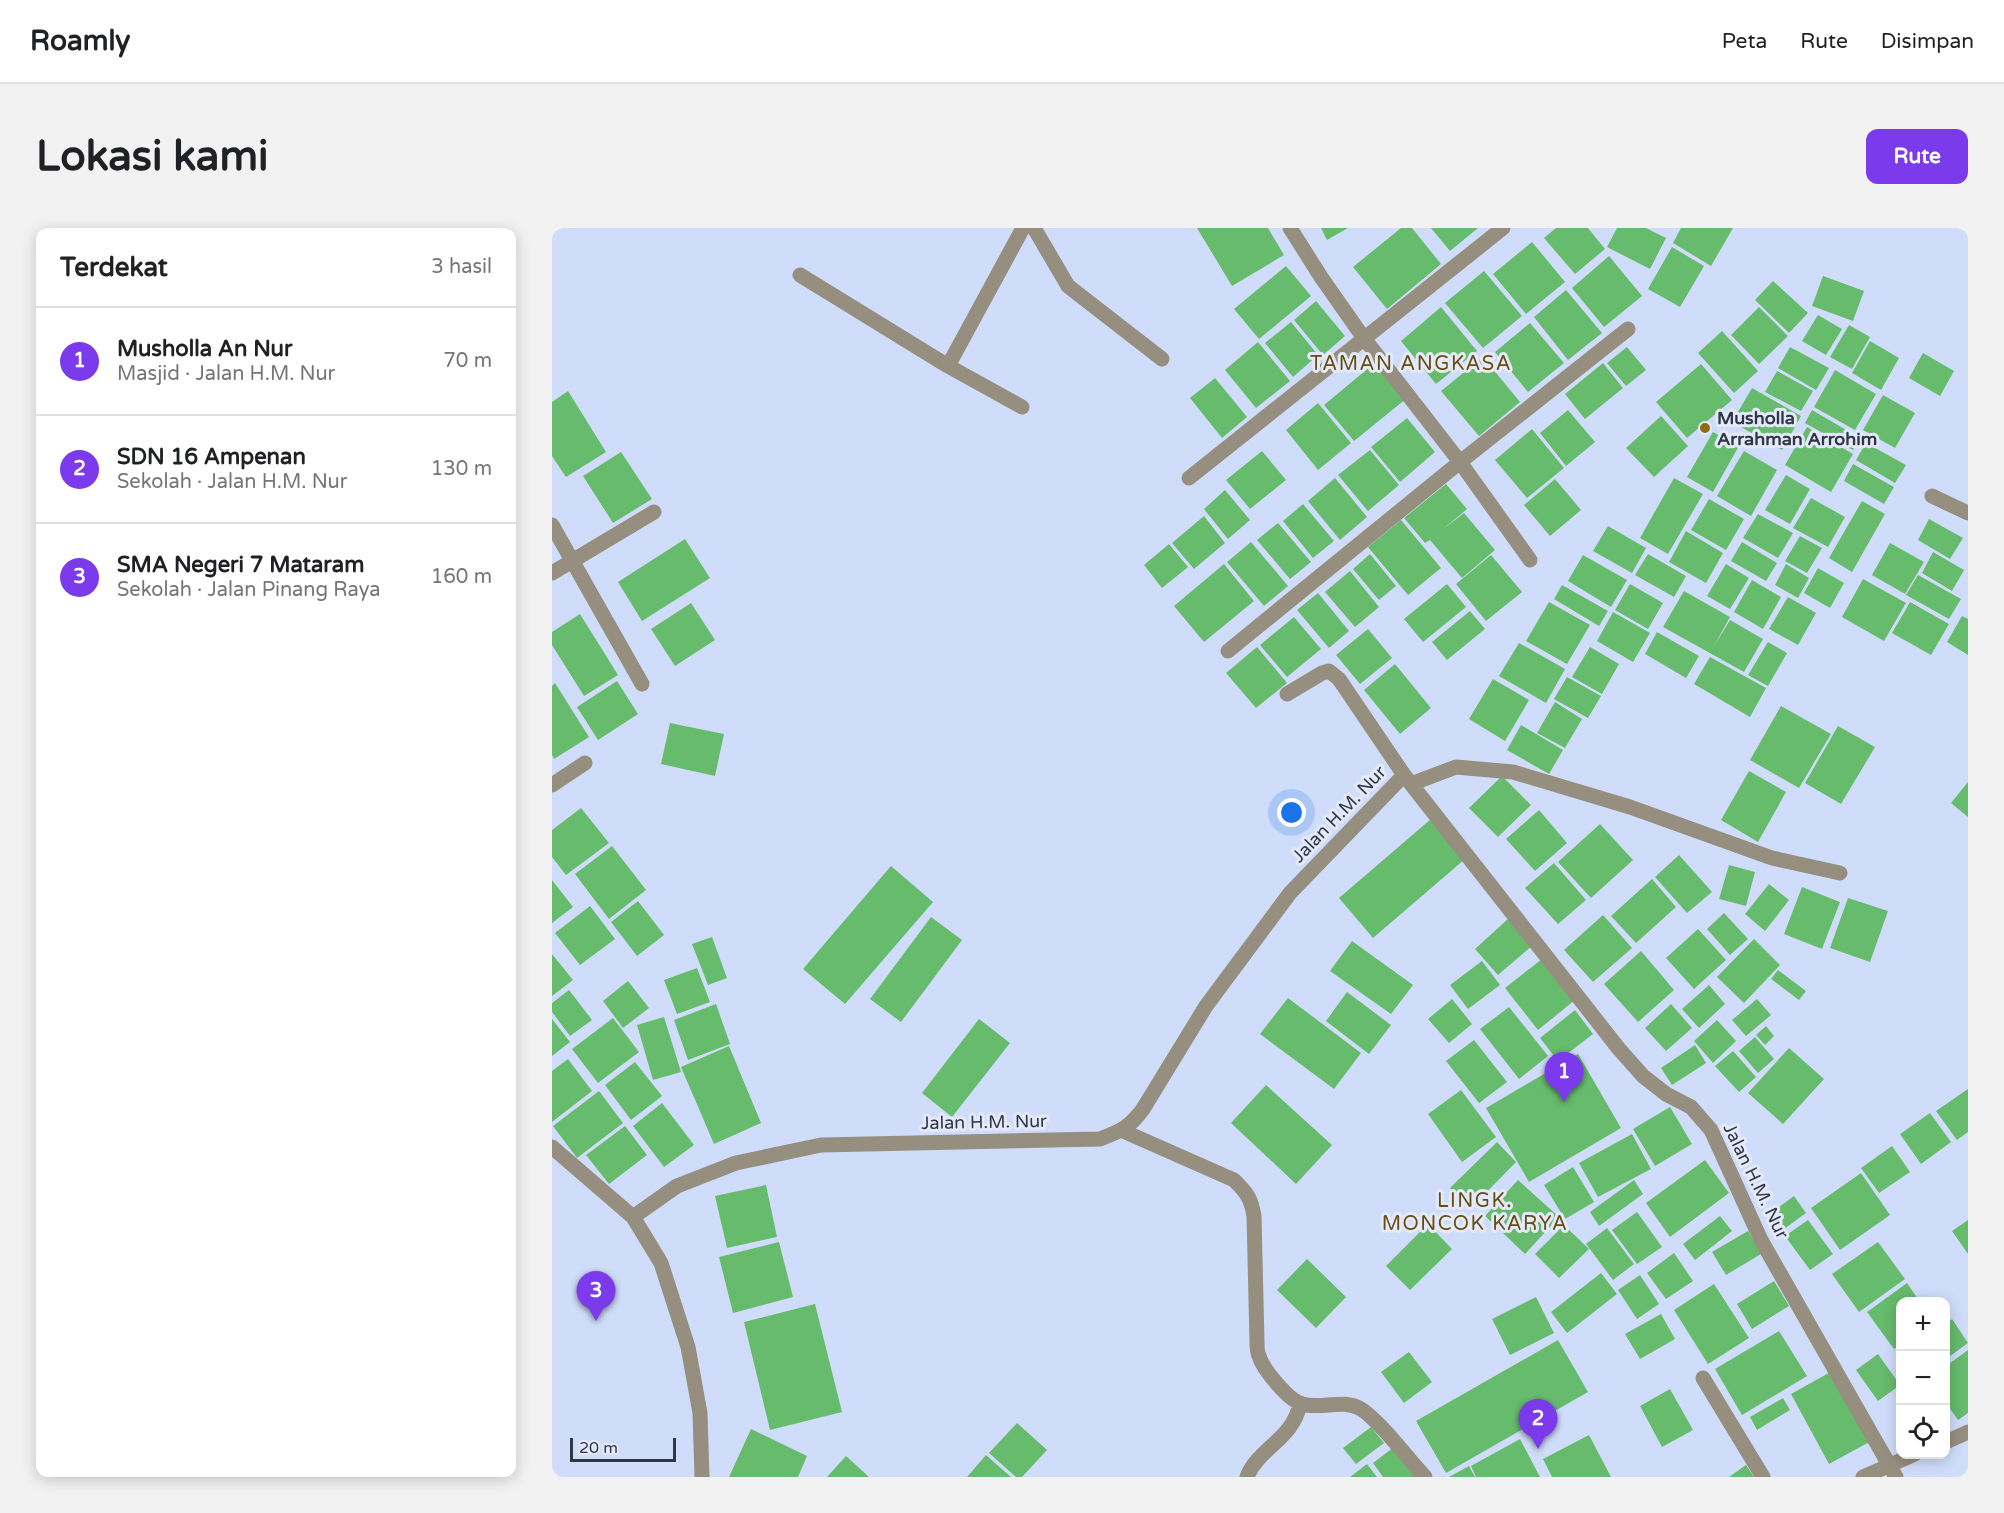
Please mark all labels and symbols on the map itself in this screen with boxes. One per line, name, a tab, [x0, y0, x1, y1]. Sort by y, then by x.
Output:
district label: TAMAN ANGKASA	[1310, 352, 1512, 376]
place label: Musholla Arrahman Arrohim	[1717, 407, 1877, 450]
marker: Musholla Arrahman Arrohim	[1698, 421, 1712, 435]
street label: Jalan H.M. Nur	[1287, 761, 1391, 867]
your location	[1277, 798, 1306, 827]
pin: 1	[1544, 1052, 1584, 1102]
street label: Jalan H.M. Nur	[921, 1110, 1047, 1134]
street label: Jalan H.M. Nur	[1719, 1120, 1794, 1242]
district label: LINGK. MONCOK KARYA	[1382, 1189, 1568, 1236]
pin: 3	[576, 1272, 615, 1321]
pin: 2	[1518, 1400, 1558, 1449]
scale bar	[570, 1435, 676, 1462]

